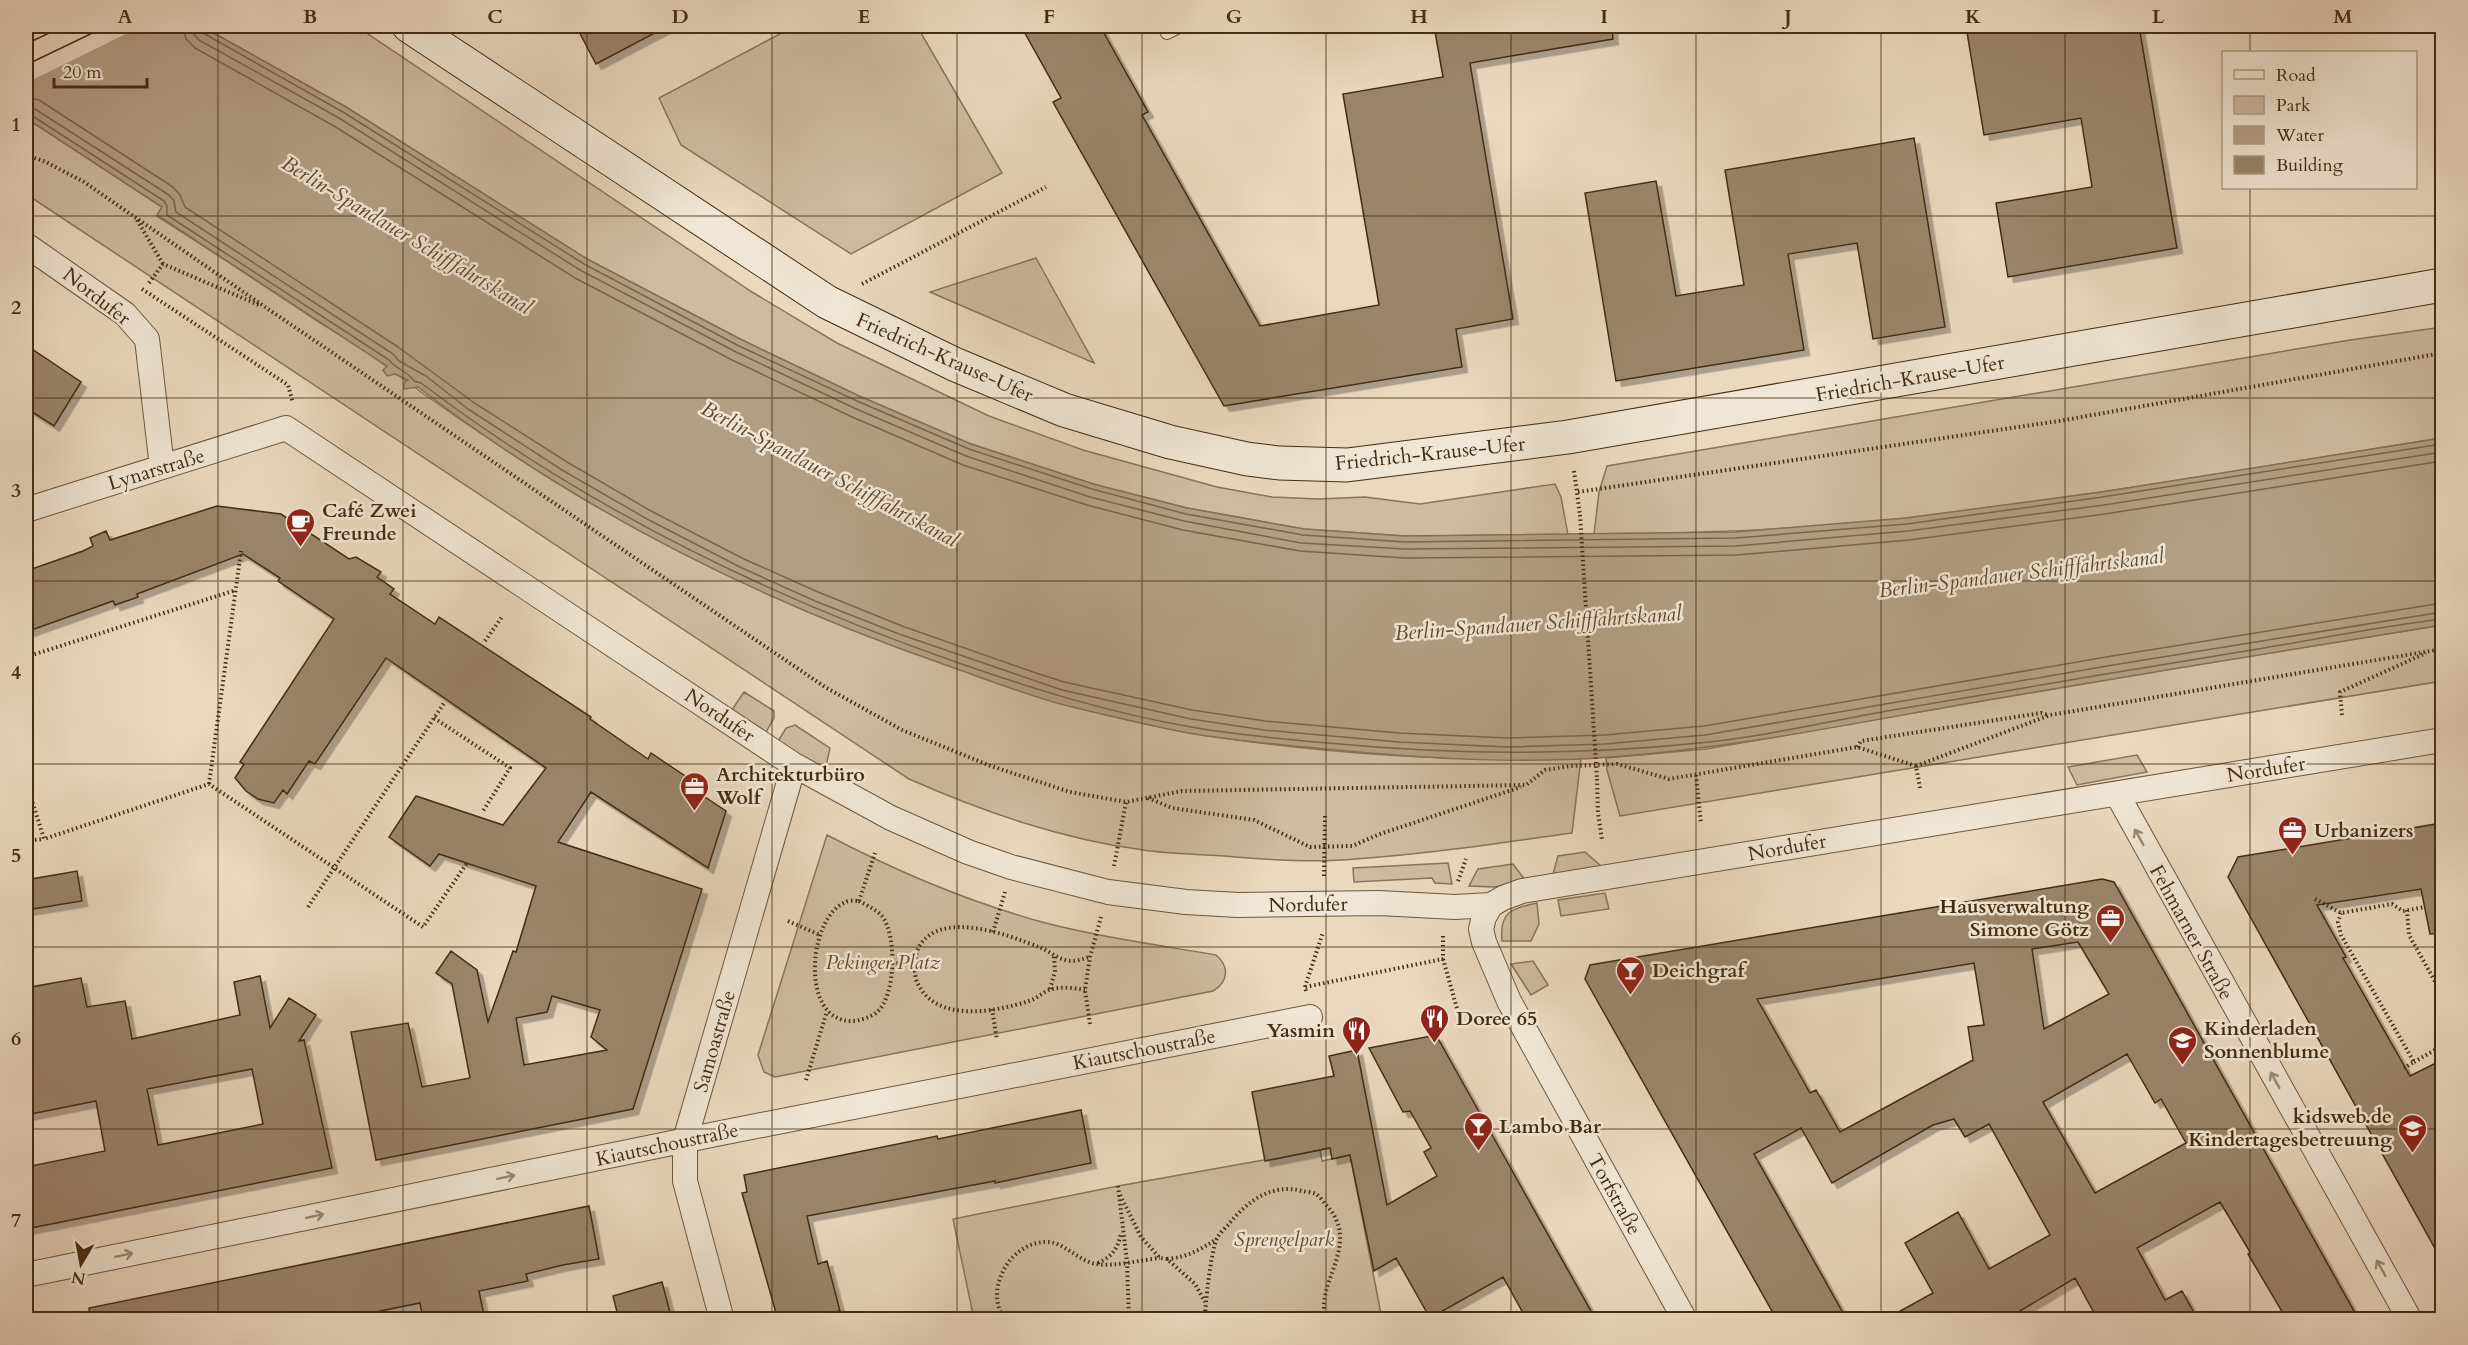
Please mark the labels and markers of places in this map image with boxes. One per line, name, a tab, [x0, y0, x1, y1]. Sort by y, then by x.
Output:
place label: Café Zwei Freunde	[322, 497, 417, 547]
cafe icon: Café Zwei Freunde	[285, 506, 317, 548]
place label: Architekturbüro Wolf	[715, 761, 865, 811]
office icon: Architekturbüro Wolf	[679, 770, 711, 812]
office icon: Urbanizers	[2277, 814, 2309, 856]
place label: Urbanizers	[2314, 817, 2413, 844]
place label: Hausverwaltung Simone Götz	[1940, 893, 2089, 943]
office icon: Hausverwaltung Simone Götz	[2094, 902, 2126, 944]
bar icon: Deichgraf	[1615, 954, 1647, 996]
place label: Deichgraf	[1652, 957, 1747, 984]
restaurant icon: Doree 65	[1419, 1002, 1451, 1044]
place label: Doree 65	[1456, 1005, 1537, 1032]
restaurant icon: Yasmin	[1340, 1014, 1372, 1056]
place label: Kinderladen Sonnenblume	[2204, 1015, 2329, 1065]
place label: Yasmin	[1266, 1017, 1335, 1044]
school or university icon: Kinderladen Sonnenblume	[2167, 1024, 2199, 1066]
place label: kidsweb.de Kindertagesbetreuung	[2188, 1103, 2392, 1153]
bar icon: Lambo Bar	[1462, 1110, 1494, 1152]
school or university icon: kidsweb.de Kindertagesbetreuung	[2397, 1112, 2429, 1154]
place label: Lambo Bar	[1499, 1113, 1602, 1140]

